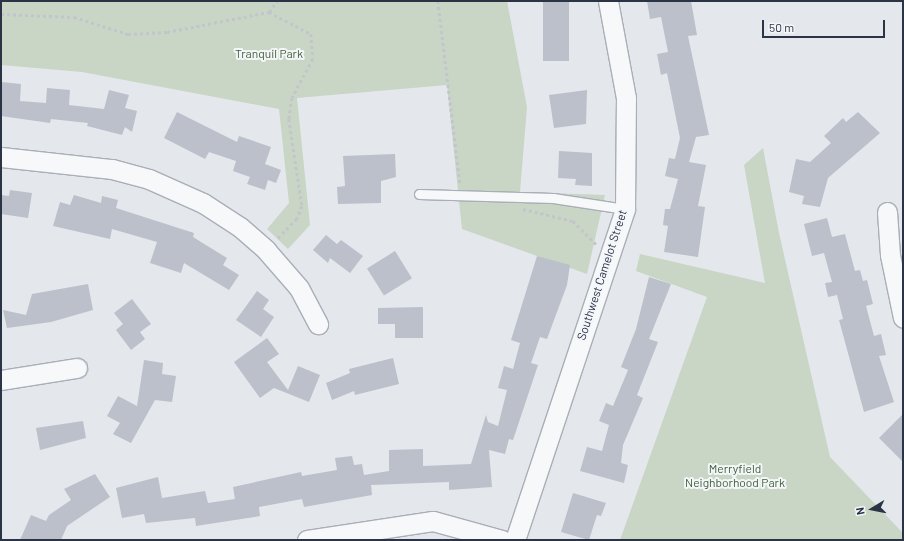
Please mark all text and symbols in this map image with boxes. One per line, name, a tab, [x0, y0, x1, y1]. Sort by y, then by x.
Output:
scale bar	[764, 12, 887, 38]
text: 50 m	[769, 20, 794, 34]
park label: Tranquil Park	[235, 47, 303, 61]
street label: Southwest Camelot Street	[574, 208, 630, 342]
park label: Merryfield Neighborhood Park	[685, 462, 785, 490]
north arrow	[852, 489, 892, 529]
text: N	[853, 506, 867, 516]

